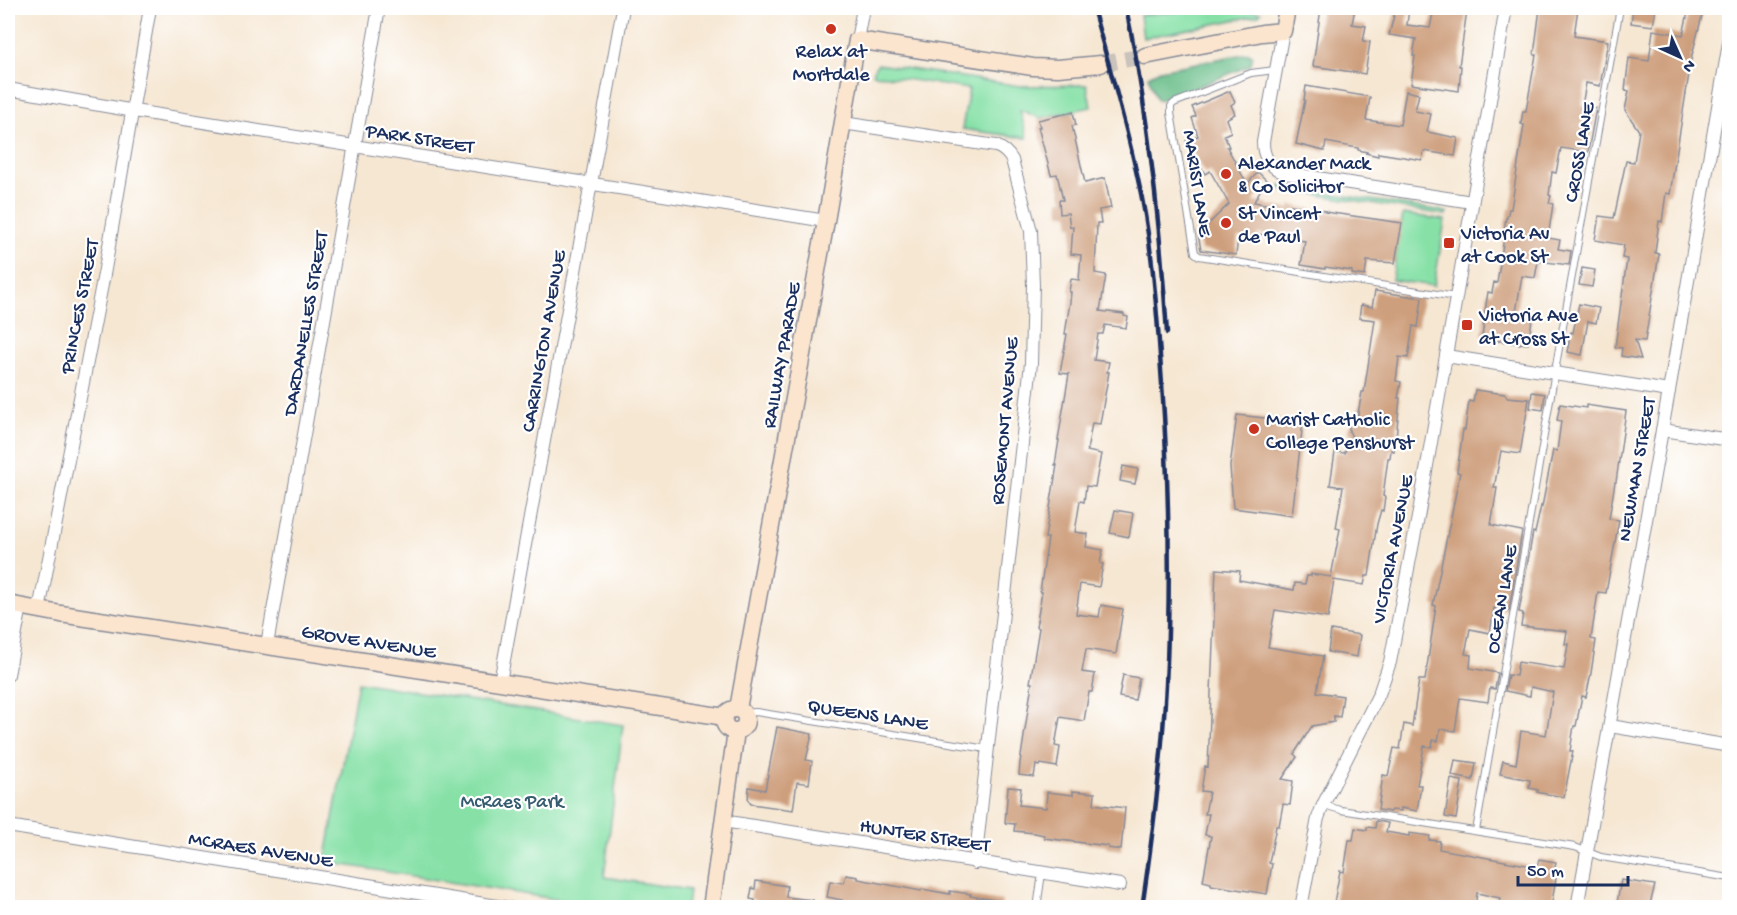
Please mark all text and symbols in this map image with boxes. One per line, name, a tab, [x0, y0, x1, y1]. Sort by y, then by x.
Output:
marker: Relax at Mortdale	[824, 22, 838, 36]
north arrow	[1650, 27, 1710, 87]
place label: Relax at Mortdale	[792, 42, 870, 88]
text: N	[1677, 55, 1699, 76]
street label: CROSS LANE	[1561, 99, 1602, 204]
street label: PARK STREET	[363, 120, 476, 161]
street label: MARIST LANE	[1176, 129, 1216, 240]
place label: Alexander Mack & Co Solicitor	[1238, 154, 1372, 200]
marker: Alexander Mack & Co Solicitor	[1219, 167, 1233, 181]
place label: St Vincent de Paul	[1238, 204, 1322, 250]
marker: St Vincent de Paul	[1219, 216, 1233, 230]
place label: Victoria Av at Cook St	[1460, 224, 1550, 270]
street label: DARDANELLES STREET	[280, 228, 335, 420]
street label: PRINCES STREET	[57, 236, 106, 377]
marker: Victoria Av at Cook St	[1442, 236, 1456, 250]
street label: CARRINGTON AVENUE	[518, 247, 573, 434]
street label: RAILWAY PARADE	[759, 279, 808, 430]
place label: Victoria Ave at Cross St	[1478, 306, 1579, 352]
marker: Victoria Ave at Cross St	[1460, 318, 1474, 332]
street label: ROSEMONT AVENUE	[988, 335, 1025, 506]
street label: NEWMAN STREET	[1614, 394, 1663, 544]
place label: Marist Catholic College Penshurst	[1266, 410, 1416, 456]
marker: Marist Catholic College Penshurst	[1247, 422, 1261, 436]
street label: VICTORIA AVENUE	[1369, 472, 1420, 627]
street label: OCEAN LANE	[1483, 542, 1525, 656]
street label: GROVE AVENUE	[300, 621, 439, 666]
street label: QUEENS LANE	[806, 696, 931, 738]
park label: McRaes Park	[461, 792, 565, 815]
street label: HUNTER STREET	[858, 816, 992, 859]
street label: MCRAES AVENUE	[187, 829, 336, 874]
scale bar	[1518, 849, 1628, 887]
text: 50 m	[1527, 862, 1564, 883]

